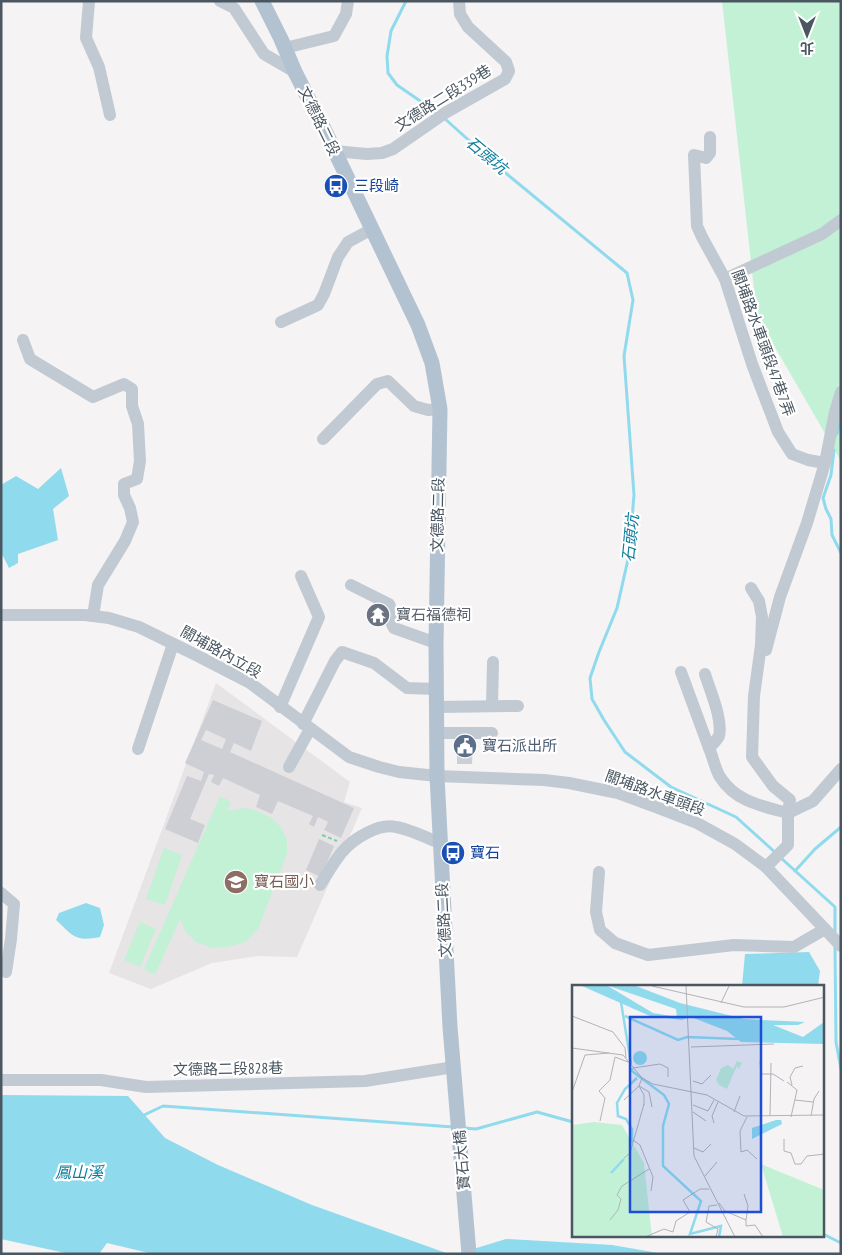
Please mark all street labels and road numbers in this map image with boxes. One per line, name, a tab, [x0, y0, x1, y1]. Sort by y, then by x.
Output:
street label: 文德路二段339巷	[391, 60, 495, 135]
street label: 文德路二段	[294, 83, 344, 159]
street label: 關埔路水車頭段47巷7弄	[728, 267, 799, 419]
street label: 文德路二段	[427, 477, 448, 553]
street label: 關埔路內立段	[177, 621, 265, 682]
street label: 關埔路水車頭段	[603, 766, 708, 819]
street label: 文德路二段	[432, 882, 455, 958]
street label: 文德路二段828巷	[173, 1058, 283, 1079]
street label: 寶石大橋	[449, 1129, 474, 1191]

